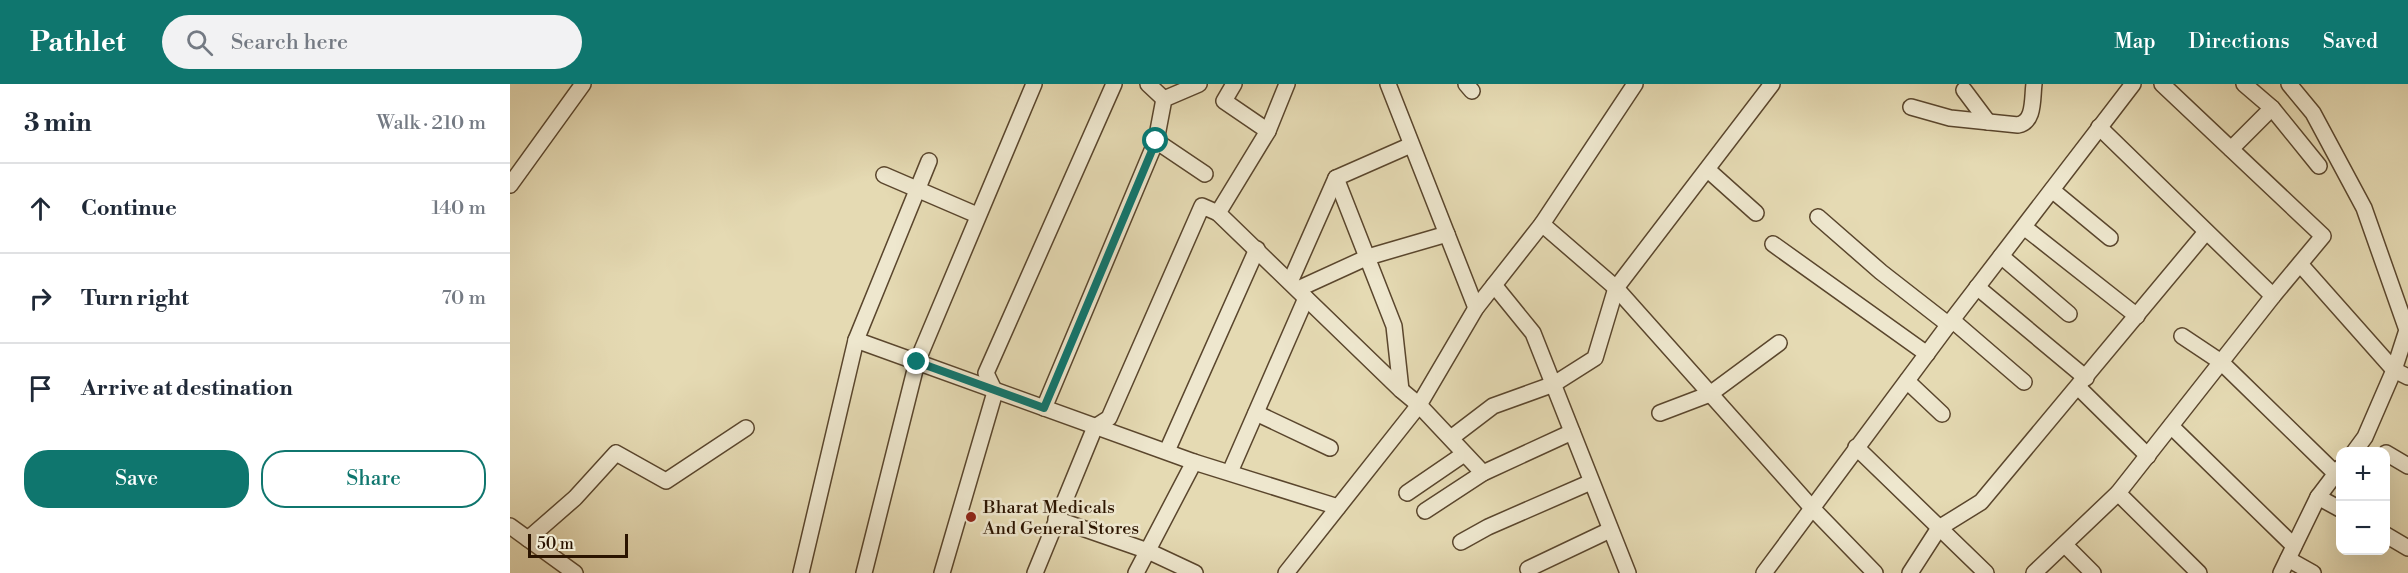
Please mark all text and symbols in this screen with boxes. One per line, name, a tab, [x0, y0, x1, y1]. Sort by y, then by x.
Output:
search box	[162, 15, 582, 69]
text: Pathlet	[30, 25, 126, 60]
icon: search	[183, 26, 216, 59]
text: Search here	[231, 29, 348, 56]
text: Map	[2114, 29, 2156, 55]
text: Directions	[2189, 29, 2290, 55]
text: Saved	[2323, 29, 2378, 55]
text: 3 min	[24, 107, 92, 139]
text: Walk · 210 m	[377, 111, 486, 136]
route start	[1142, 127, 1168, 153]
icon: ahead	[24, 192, 57, 225]
text: Continue	[81, 195, 177, 222]
text: 140 m	[431, 196, 486, 221]
icon: right	[24, 282, 57, 315]
text: Turn right	[81, 285, 189, 312]
text: 70 m	[442, 286, 486, 311]
route end	[903, 348, 929, 374]
icon: arrive	[24, 372, 57, 405]
text: Arrive at destination	[81, 375, 293, 402]
map controls	[2336, 447, 2390, 555]
button: +	[2336, 447, 2390, 501]
button: Save	[24, 450, 249, 508]
button: Share	[261, 450, 486, 508]
place label: Bharat Medicals And General Stores	[982, 496, 1139, 540]
button: −	[2336, 501, 2390, 555]
marker: Bharat Medicals And General Stores	[964, 510, 978, 524]
scale bar	[528, 531, 628, 558]
text: 50 m	[537, 534, 574, 554]

